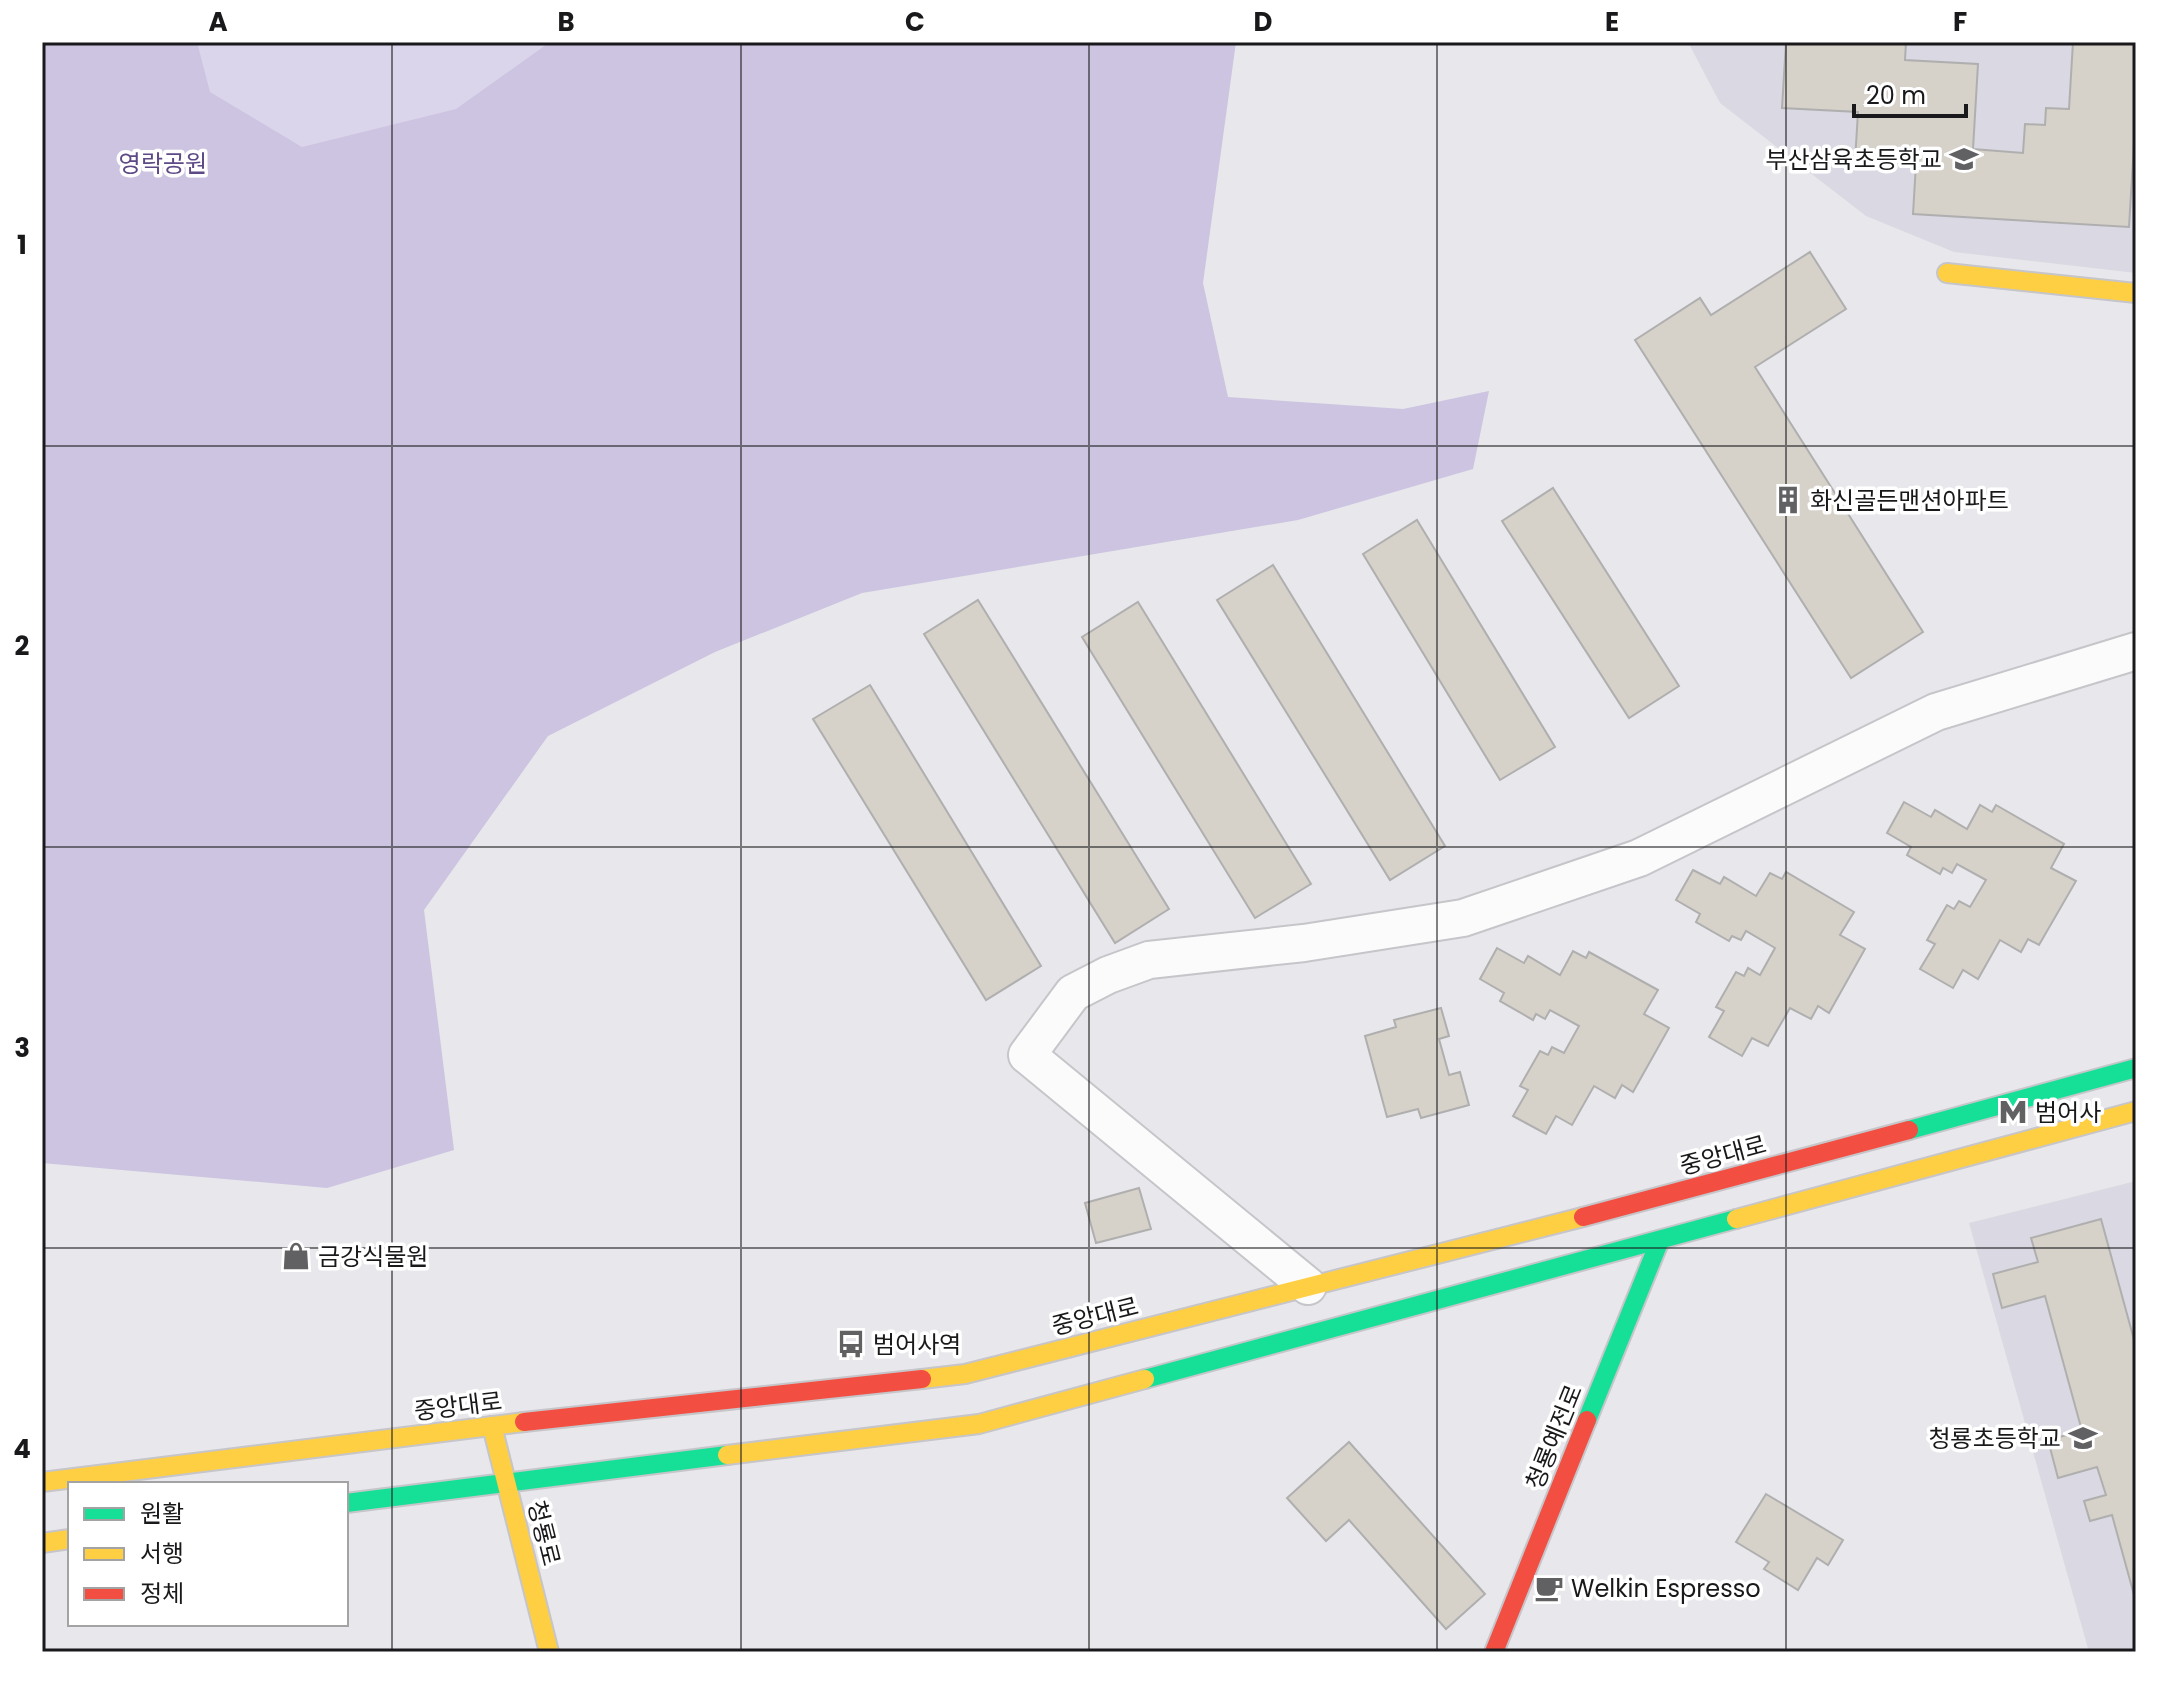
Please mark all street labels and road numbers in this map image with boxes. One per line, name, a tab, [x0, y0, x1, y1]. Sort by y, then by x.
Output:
street label: 중앙대로	[1676, 1128, 1770, 1182]
street label: 중앙대로	[1048, 1289, 1142, 1343]
street label: 청룡예전로	[1518, 1380, 1590, 1494]
street label: 중앙대로	[412, 1384, 504, 1428]
street label: 청룡로	[520, 1497, 568, 1569]

